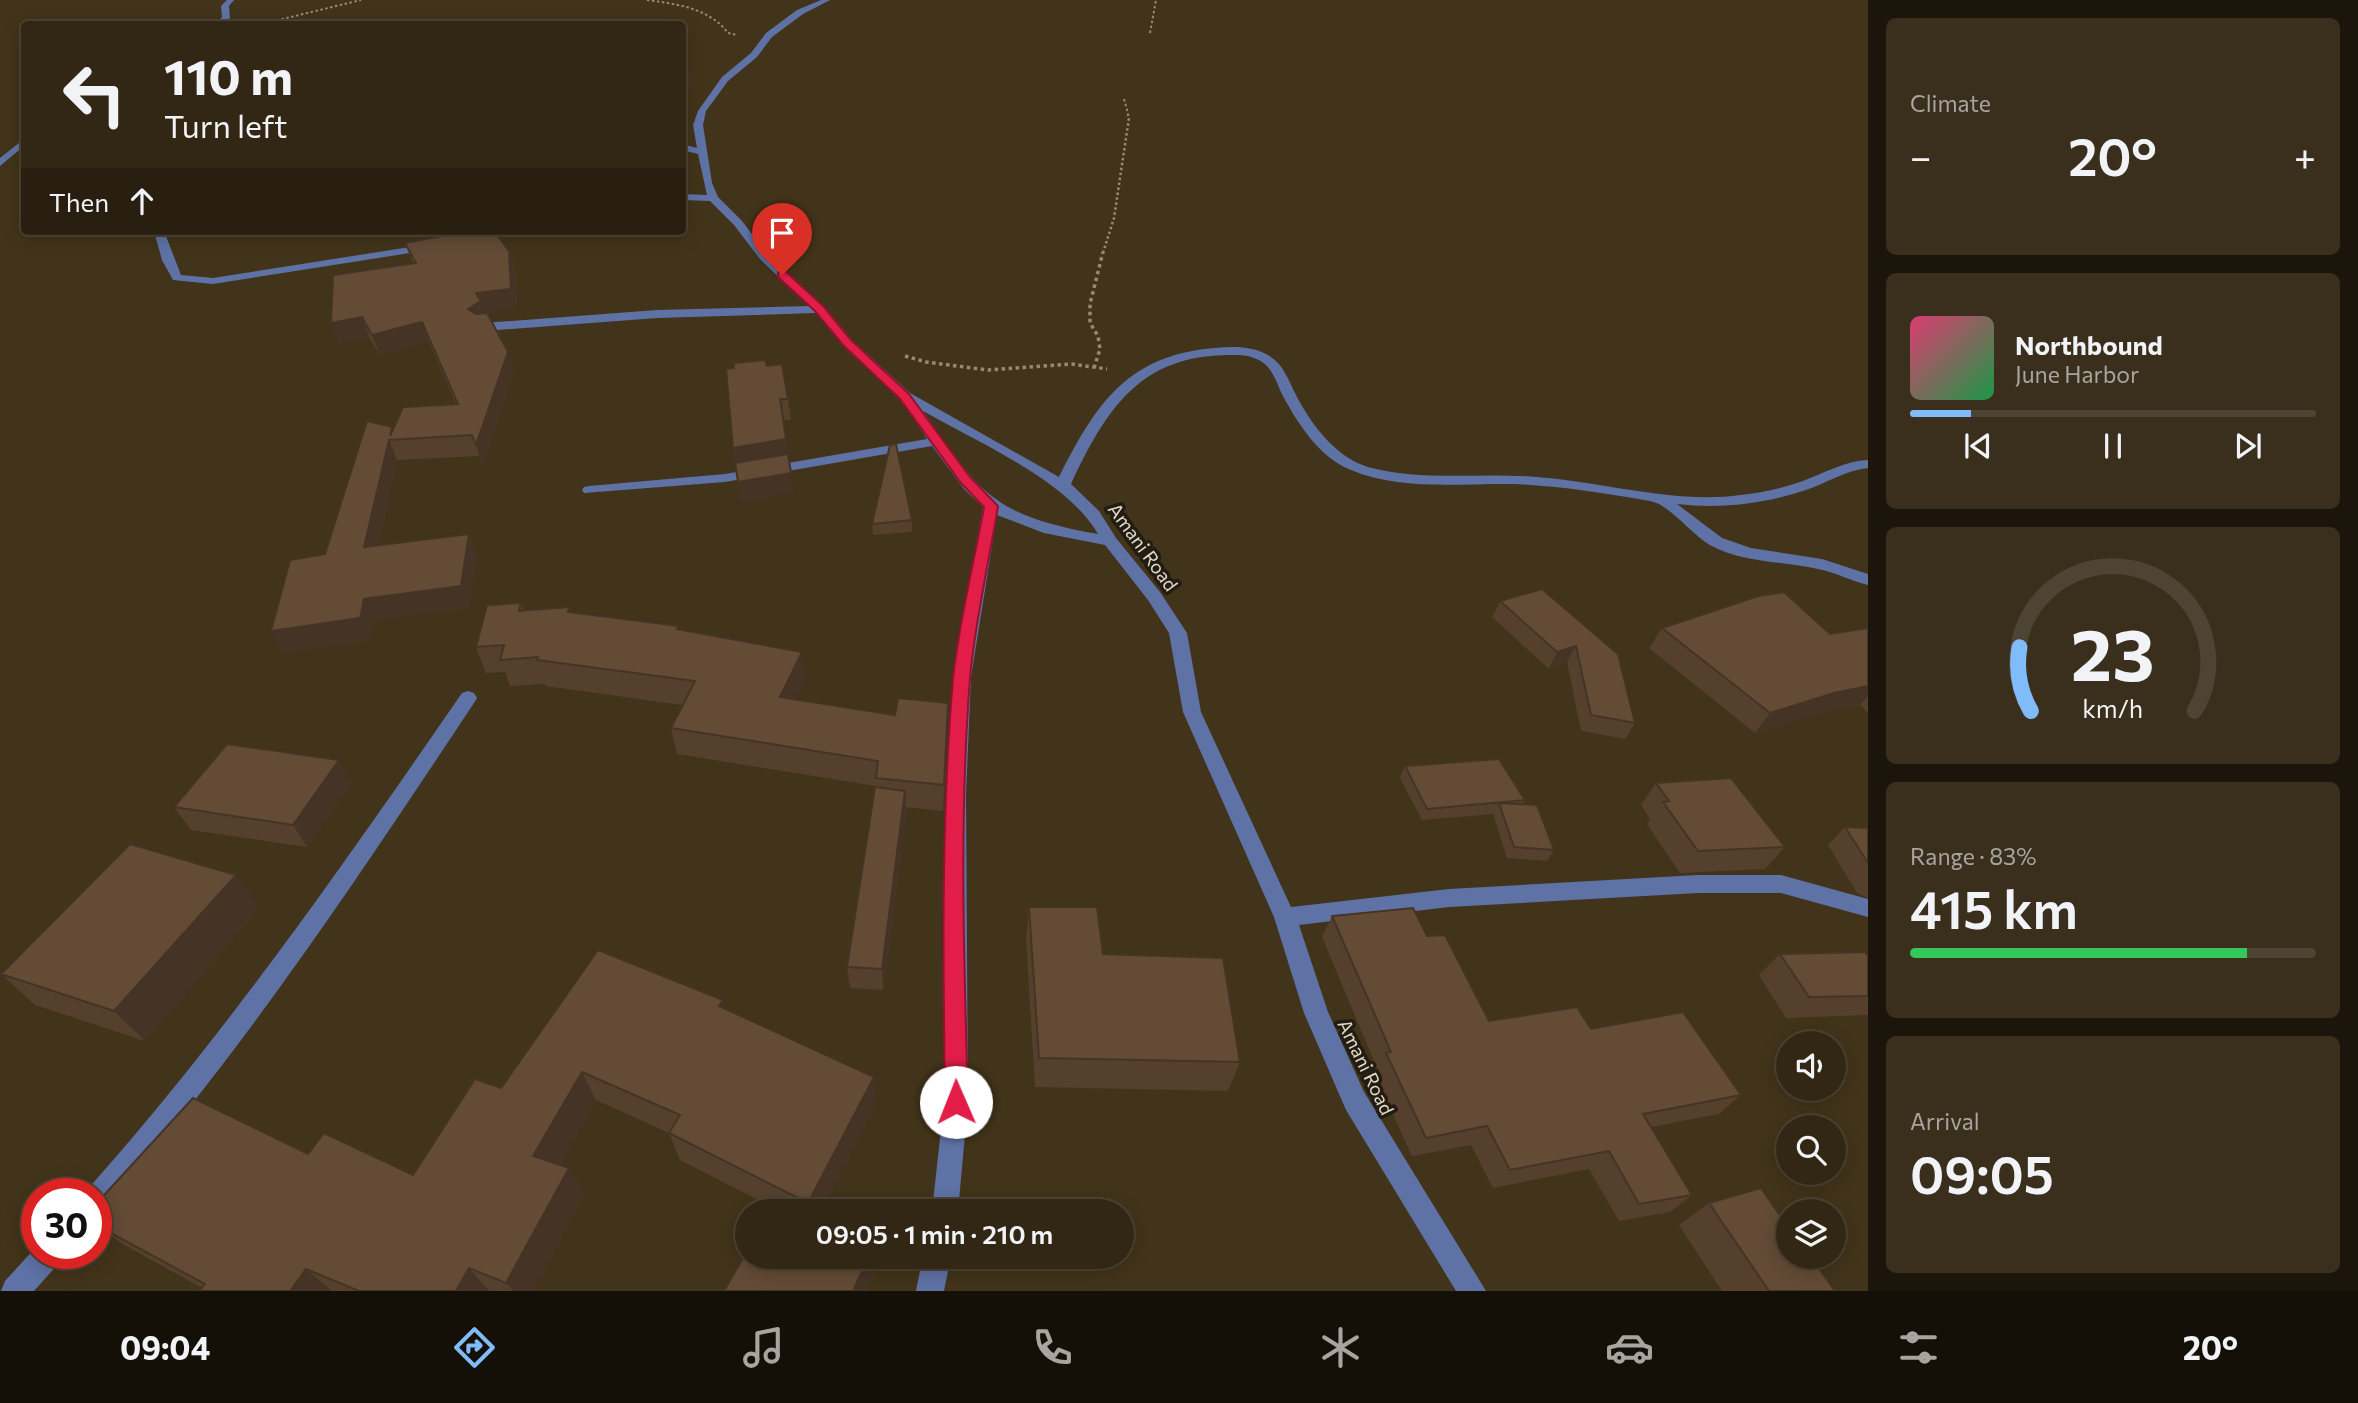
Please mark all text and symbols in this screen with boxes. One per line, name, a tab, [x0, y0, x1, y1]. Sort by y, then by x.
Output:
text: 110 m	[164, 45, 293, 105]
icon: left	[49, 49, 140, 140]
text: Climate	[1910, 89, 1991, 117]
text: Turn left	[164, 105, 288, 145]
text: 20°	[2068, 123, 2157, 187]
text: −	[1910, 132, 1932, 179]
text: +	[2294, 132, 2316, 179]
icon: ahead	[123, 182, 161, 220]
text: Then	[49, 186, 109, 217]
pin	[752, 203, 812, 275]
icon: arrive	[763, 214, 801, 252]
text: Northbound	[2015, 329, 2163, 360]
text: June Harbor	[2015, 360, 2139, 388]
icon: previous	[1959, 427, 1997, 465]
icon: pause	[2094, 427, 2132, 465]
icon: next	[2229, 427, 2267, 465]
street label: Amani Road	[1104, 498, 1183, 595]
text: 23	[2071, 608, 2155, 697]
text: km/h	[2083, 693, 2143, 723]
text: Range · 83%	[1910, 842, 2036, 870]
text: 415 km	[1910, 876, 2078, 940]
street label: Amani Road	[1333, 1015, 1399, 1118]
map controls	[1776, 1031, 1846, 1269]
button: sound	[1776, 1031, 1846, 1101]
position arrow	[919, 1065, 993, 1139]
text: Arrival	[1910, 1107, 1980, 1135]
button: search	[1776, 1115, 1846, 1185]
text: 09:05	[1910, 1141, 2054, 1205]
speed limit sign: 30	[21, 1178, 112, 1269]
button: layers	[1776, 1199, 1846, 1269]
text: 09:05 · 1 min · 210 m	[816, 1218, 1053, 1249]
icon: directions	[450, 1323, 499, 1372]
icon: music	[739, 1323, 788, 1372]
icon: phone	[1028, 1323, 1077, 1372]
icon: climate	[1316, 1323, 1365, 1372]
icon: car	[1605, 1323, 1654, 1372]
icon: filters	[1894, 1323, 1943, 1372]
text: 09:04	[120, 1327, 210, 1367]
text: 20°	[2183, 1327, 2238, 1367]

